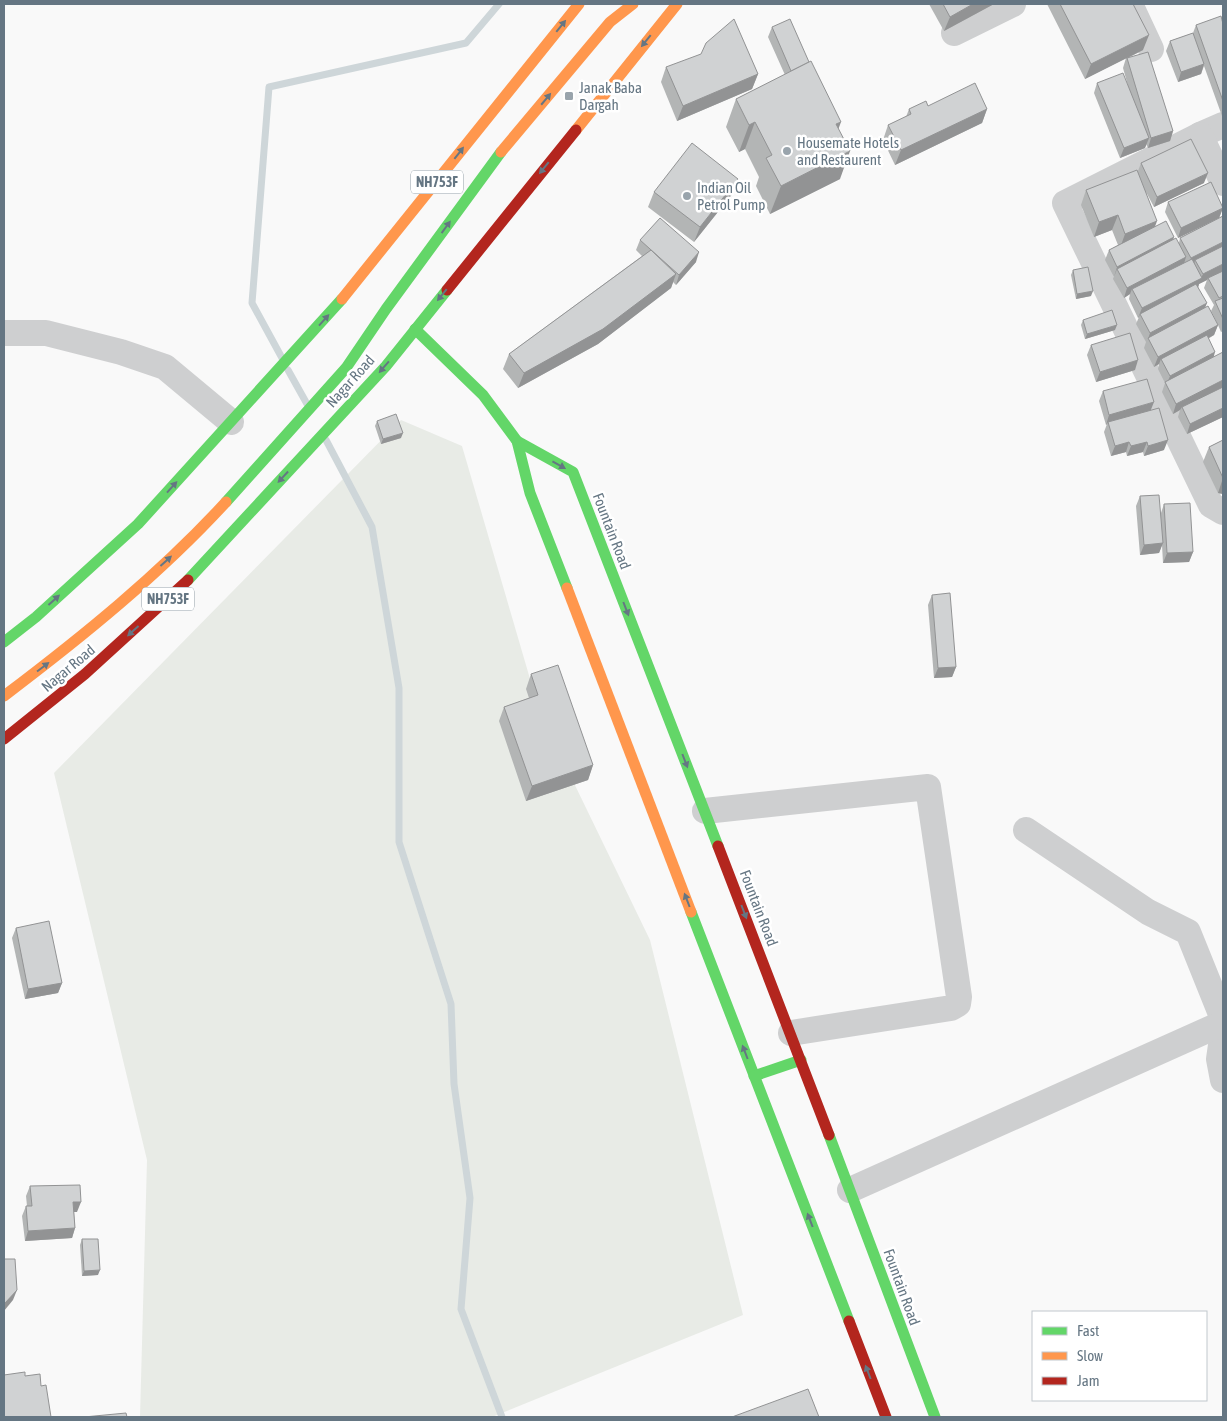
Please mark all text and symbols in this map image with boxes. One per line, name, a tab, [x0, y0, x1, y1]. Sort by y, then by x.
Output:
one-way arrow	[555, 20, 566, 33]
one-way arrow	[640, 35, 651, 48]
place label: Janak Baba Dargah	[579, 79, 642, 113]
marker: Janak Baba Dargah	[563, 90, 575, 102]
one-way arrow	[540, 93, 551, 106]
place label: Housemate Hotels and Restaurent	[797, 134, 899, 168]
marker: Housemate Hotels and Restaurent	[781, 145, 793, 157]
one-way arrow	[454, 147, 465, 160]
one-way arrow	[539, 162, 550, 175]
road number: NH753F	[411, 170, 463, 193]
place label: Indian Oil Petrol Pump	[697, 179, 765, 213]
marker: Indian Oil Petrol Pump	[681, 190, 693, 202]
one-way arrow	[440, 221, 451, 234]
one-way arrow	[437, 288, 448, 301]
one-way arrow	[318, 315, 330, 327]
street label: Nagar Road	[322, 352, 378, 410]
one-way arrow	[378, 360, 390, 372]
one-way arrow	[553, 460, 566, 469]
one-way arrow	[277, 471, 289, 483]
one-way arrow	[166, 481, 177, 494]
street label: Fountain Road	[590, 491, 634, 571]
one-way arrow	[159, 556, 172, 567]
road number: NH753F	[142, 588, 194, 610]
one-way arrow	[48, 594, 60, 606]
one-way arrow	[622, 602, 630, 617]
one-way arrow	[127, 625, 139, 637]
street label: Nagar Road	[38, 641, 98, 695]
one-way arrow	[36, 662, 50, 672]
one-way arrow	[682, 753, 689, 768]
street label: Fountain Road	[737, 868, 781, 948]
one-way arrow	[683, 893, 690, 908]
one-way arrow	[740, 905, 748, 920]
one-way arrow	[741, 1044, 749, 1059]
one-way arrow	[805, 1213, 813, 1227]
street label: Fountain Road	[880, 1246, 924, 1328]
legend	[1032, 1311, 1207, 1401]
text: Fast	[1077, 1322, 1099, 1339]
text: Slow	[1077, 1347, 1103, 1364]
one-way arrow	[864, 1364, 872, 1379]
text: Jam	[1077, 1372, 1100, 1389]

